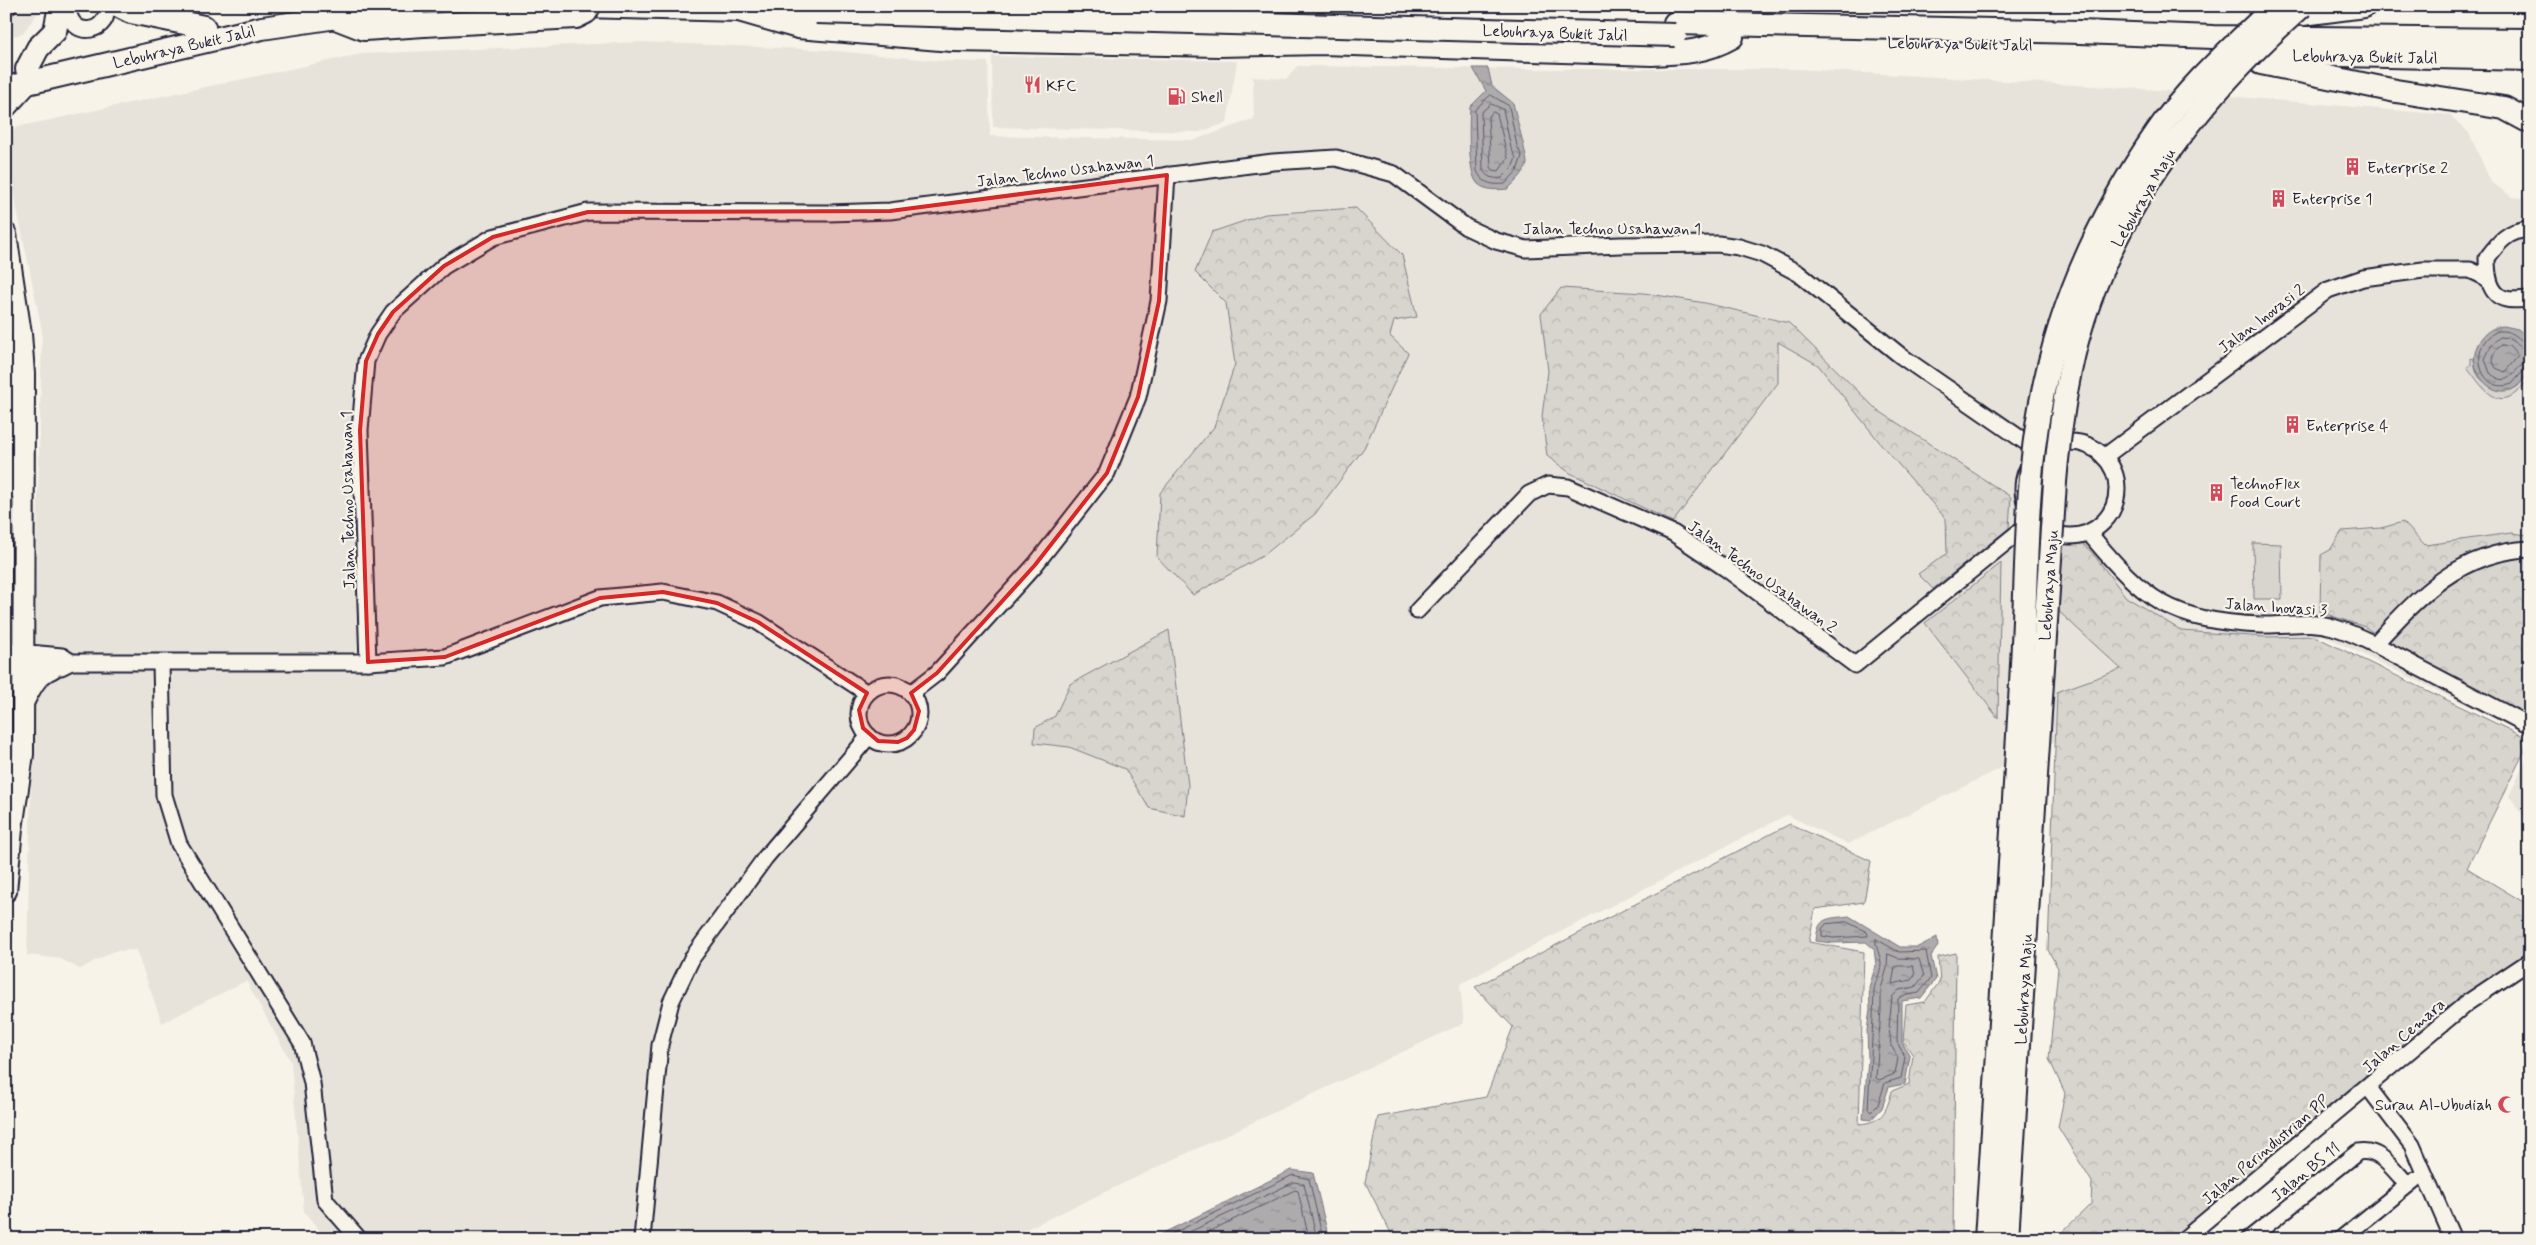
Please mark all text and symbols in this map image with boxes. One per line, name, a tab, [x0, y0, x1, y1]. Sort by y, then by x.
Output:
street label: Lebuhraya Bukit Jalil	[1482, 20, 1628, 47]
street label: Lebuhraya Bukit Jalil	[111, 21, 258, 74]
street label: Lebuhraya Bukit Jalil	[1887, 33, 2033, 56]
street label: Lebuhraya Bukit Jalil	[2292, 46, 2438, 69]
restaurant icon: KFC	[1022, 75, 1042, 95]
place label: KFC	[1046, 76, 1076, 97]
fuel station icon: Shell	[1167, 86, 1187, 106]
place label: Shell	[1191, 87, 1223, 108]
street label: Lebuhraya Maju	[2107, 144, 2181, 251]
street label: Jalan Techno Usahawan 1	[975, 150, 1155, 193]
building icon: Enterprise 2	[2343, 157, 2363, 177]
place label: Enterprise 2	[2367, 158, 2448, 179]
building icon: Enterprise 1	[2268, 188, 2288, 208]
place label: Enterprise 1	[2292, 189, 2372, 210]
street label: Jalan Techno Usahawan 1	[1523, 219, 1701, 240]
street label: Jalan Inovasi 2	[2214, 280, 2310, 359]
street label: Jalan Techno Usahawan 1	[336, 411, 361, 589]
building icon: Enterprise 4	[2282, 415, 2302, 435]
place label: Enterprise 4	[2306, 416, 2389, 437]
place label: TechnoFlex Food Court	[2230, 474, 2301, 513]
building icon: TechnoFlex Food Court	[2206, 482, 2226, 502]
street label: Jalan Techno Usahawan 2	[1684, 516, 1841, 638]
street label: Lebuhraya Maju	[2035, 529, 2064, 641]
street label: Jalan Inovasi 3	[2224, 593, 2328, 622]
street label: Lebuhraya Maju	[2011, 933, 2038, 1045]
street label: Jalan Cemara	[2358, 994, 2450, 1078]
street label: Jalan Perindustrian PP	[2198, 1090, 2334, 1210]
mosque icon: Surau Al-Ubudiah	[2496, 1094, 2516, 1114]
place label: Surau Al-Ubudiah	[2375, 1095, 2492, 1116]
street label: Jalan BS 11	[2267, 1138, 2345, 1206]

